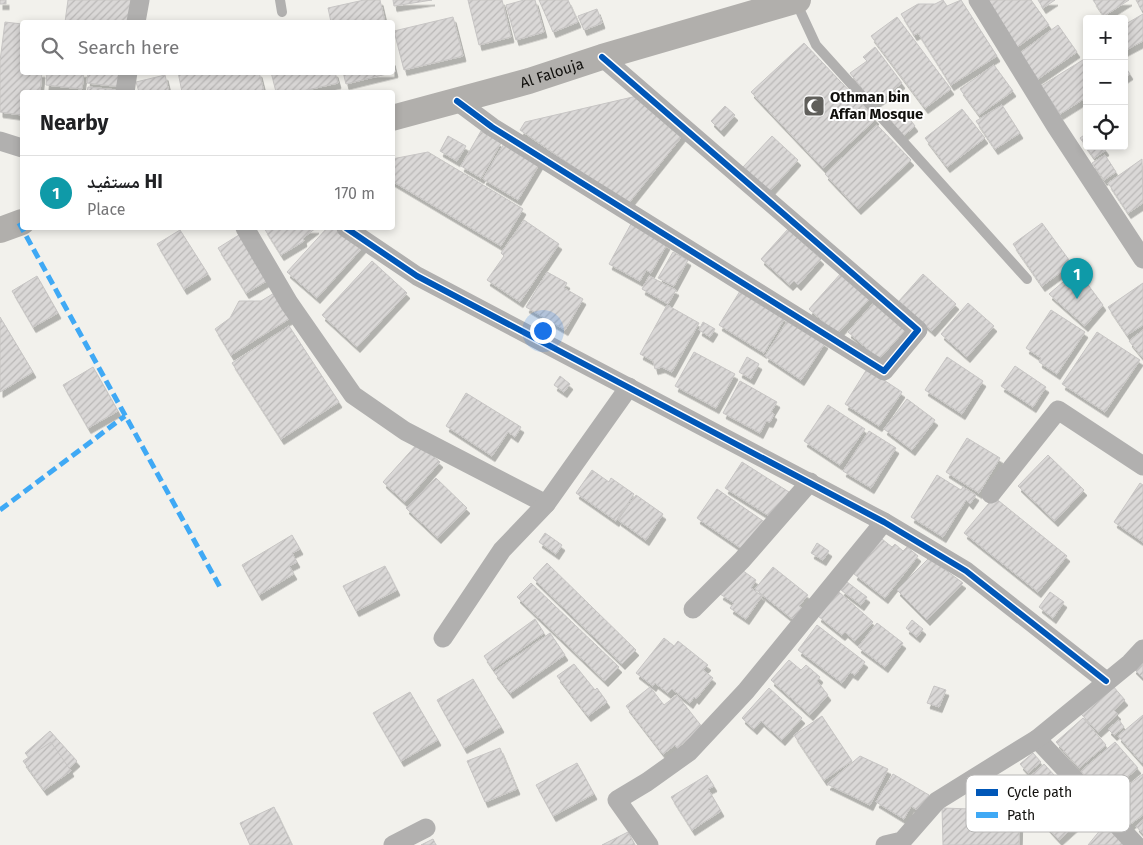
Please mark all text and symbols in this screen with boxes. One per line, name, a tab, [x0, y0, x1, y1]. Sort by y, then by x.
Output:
map controls	[1083, 15, 1128, 150]
button: +	[1083, 15, 1128, 60]
search box	[20, 20, 395, 75]
icon: search	[38, 34, 66, 62]
text: Search here	[78, 36, 179, 59]
street label: Al Falouja	[518, 55, 586, 92]
button: −	[1083, 60, 1128, 105]
place label: Othman bin Affan Mosque	[829, 88, 923, 123]
mosque icon: Othman bin Affan Mosque	[802, 94, 826, 118]
button: locate	[1083, 105, 1128, 150]
text: Nearby	[40, 110, 108, 136]
text: مستفيد HI	[87, 170, 163, 193]
text: 1	[52, 184, 60, 203]
text: 170 m	[334, 184, 375, 203]
text: Place	[87, 200, 126, 219]
pin: 1	[1061, 258, 1093, 299]
your location	[530, 318, 556, 344]
legend	[966, 775, 1130, 832]
text: Cycle path	[1007, 784, 1072, 801]
text: Path	[1007, 807, 1035, 824]

